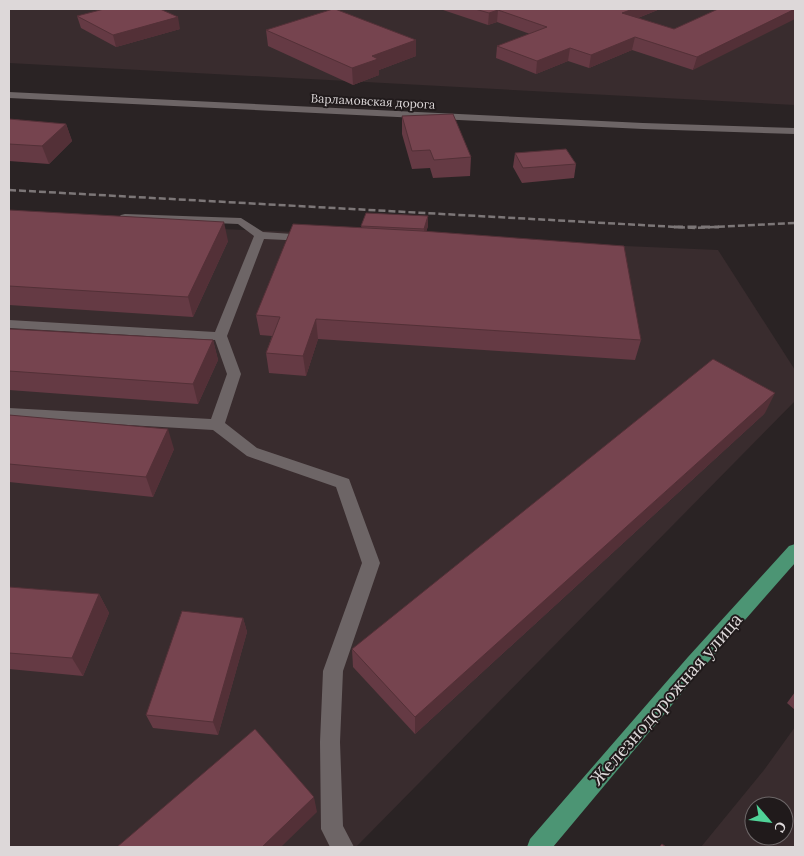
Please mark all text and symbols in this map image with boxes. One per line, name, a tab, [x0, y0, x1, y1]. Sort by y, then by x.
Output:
street label: Варламовская дорога	[310, 90, 436, 112]
street label: Железнодорожная улица	[585, 608, 747, 790]
north arrow	[744, 796, 794, 846]
text: С	[770, 819, 791, 836]

